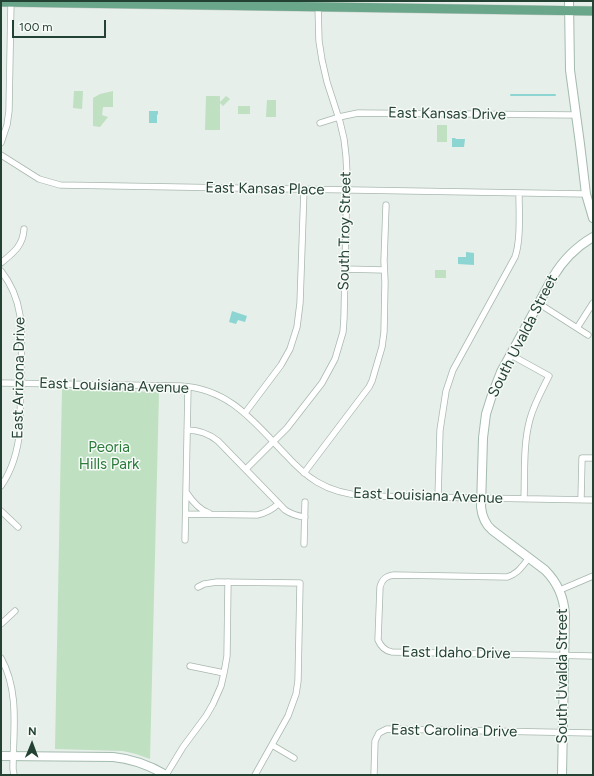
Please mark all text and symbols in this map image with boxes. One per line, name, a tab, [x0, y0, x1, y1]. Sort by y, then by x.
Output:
scale bar	[14, 12, 108, 38]
text: 100 m	[19, 20, 53, 34]
street label: East Kansas Drive	[388, 104, 506, 124]
street label: South Troy Street	[335, 171, 355, 291]
street label: East Kansas Place	[205, 179, 325, 199]
street label: South Uvalda Street	[484, 272, 562, 400]
street label: East Arizona Drive	[9, 317, 29, 439]
street label: East Louisiana Avenue	[39, 374, 189, 398]
park label: Peoria Hills Park	[79, 439, 139, 474]
street label: East Louisiana Avenue	[353, 484, 503, 508]
street label: South Uvalda Street	[554, 608, 572, 744]
street label: East Idaho Drive	[401, 643, 511, 663]
street label: East Carolina Drive	[391, 721, 517, 741]
north arrow	[12, 724, 52, 764]
text: N	[28, 725, 37, 738]

